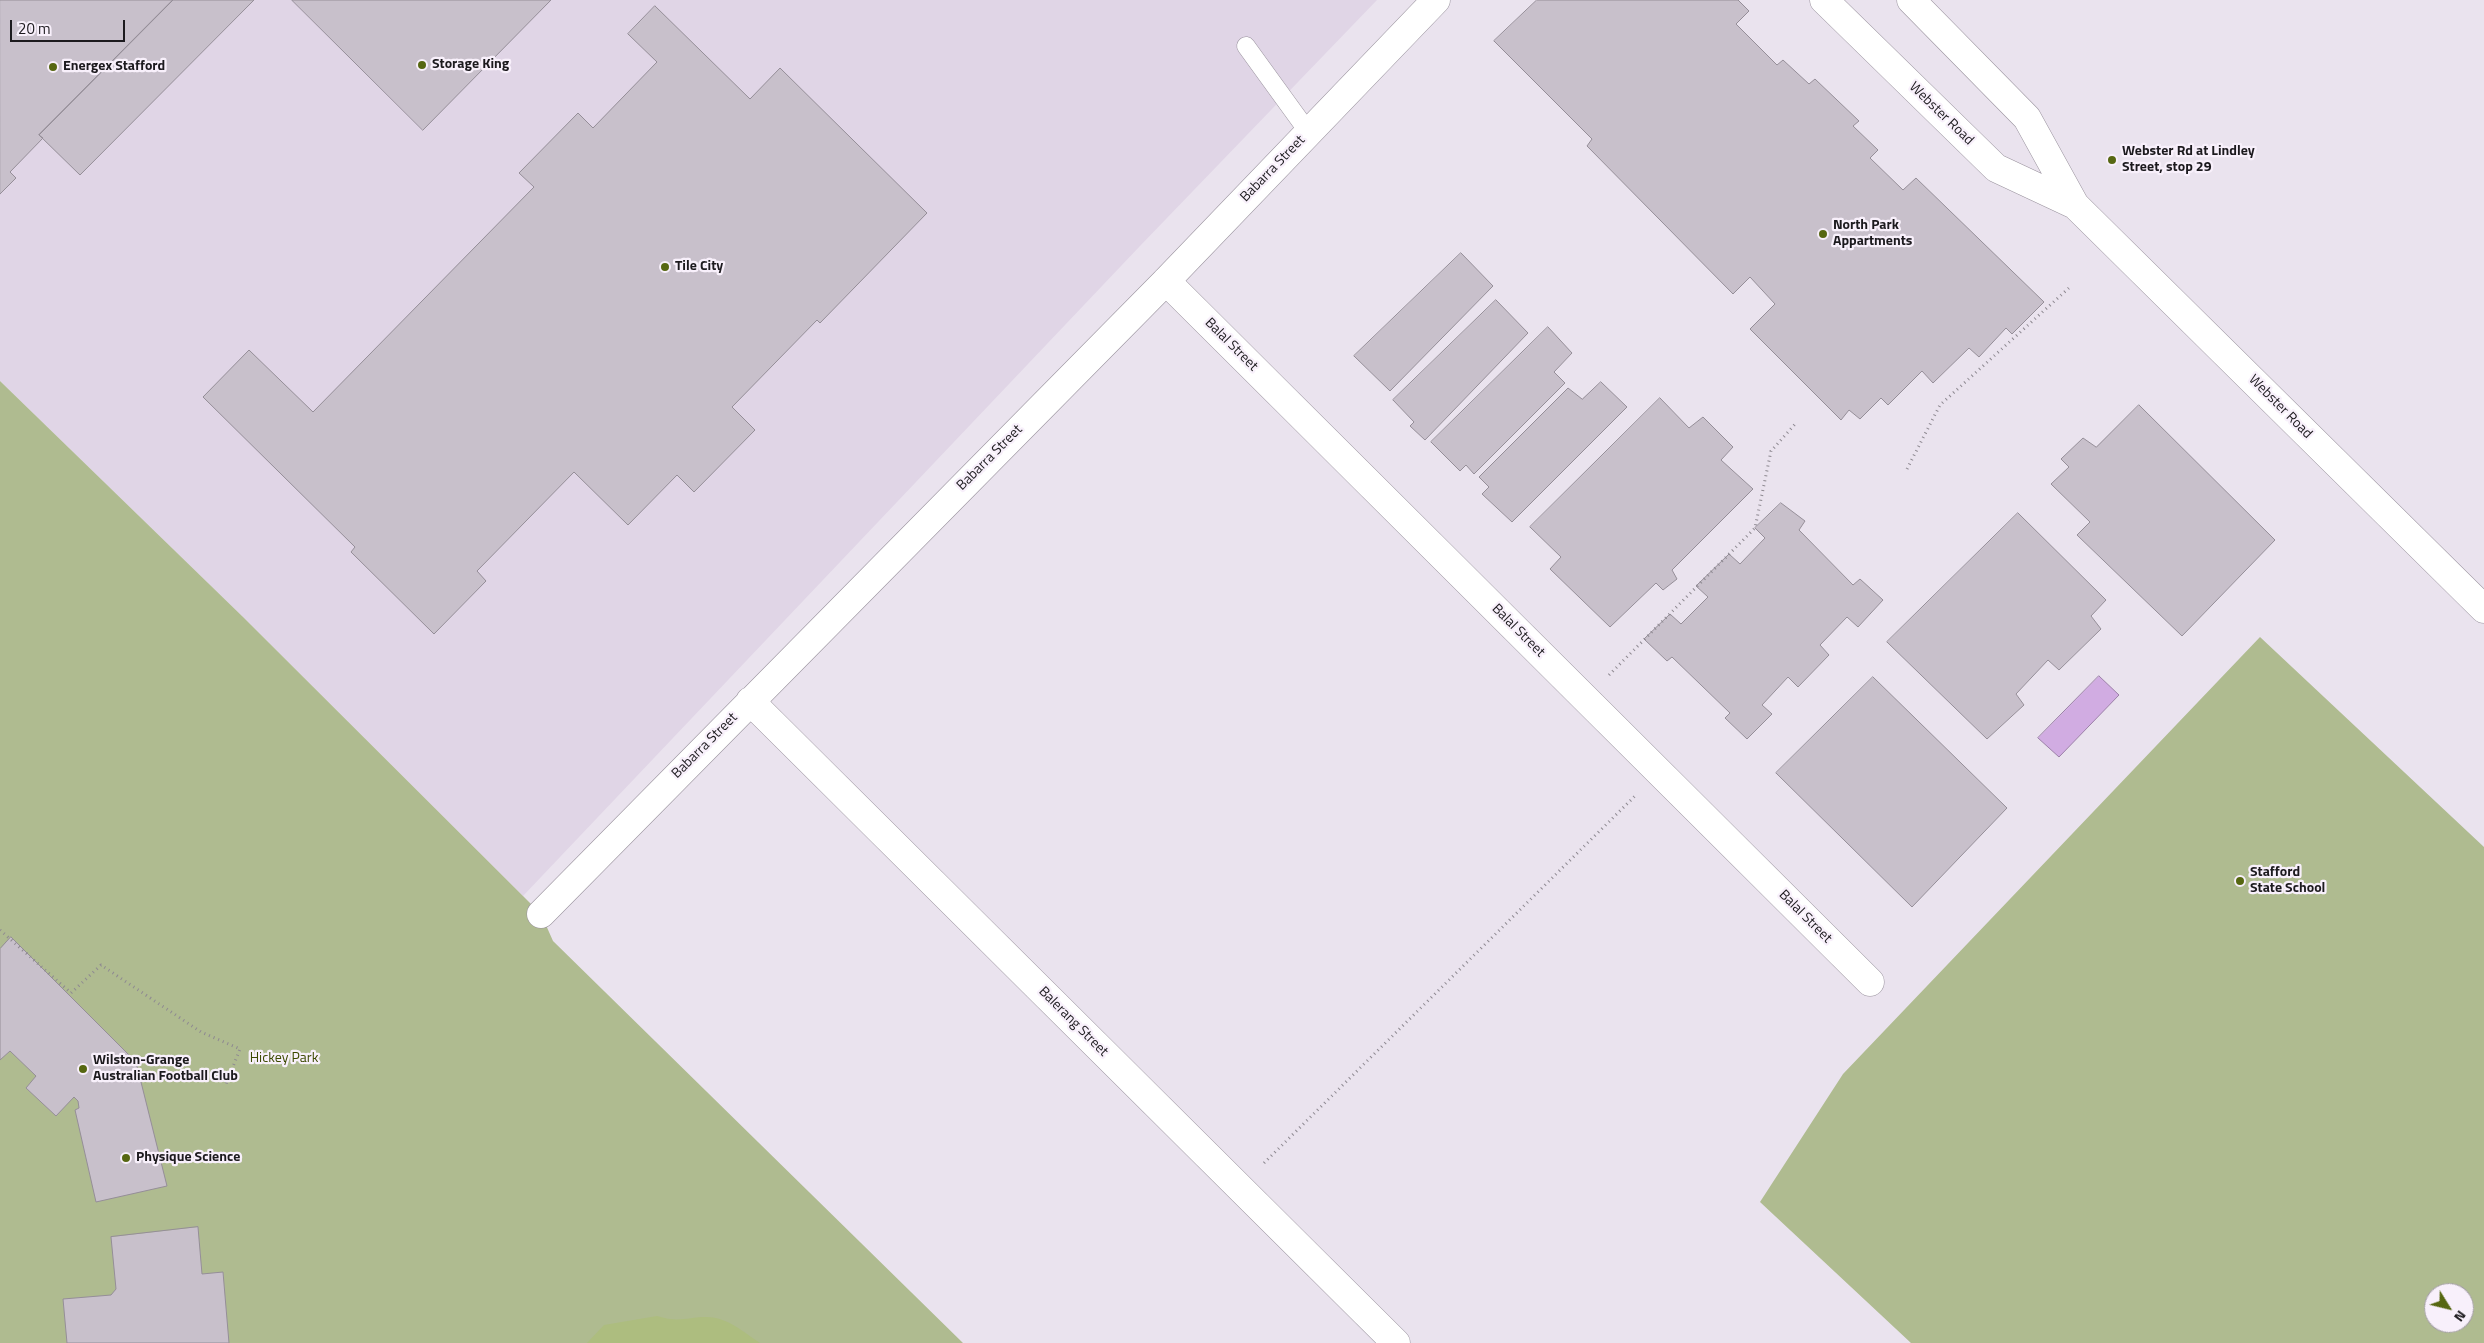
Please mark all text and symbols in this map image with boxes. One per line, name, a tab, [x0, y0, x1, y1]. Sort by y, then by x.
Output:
scale bar	[12, 10, 128, 42]
text: 20 m	[18, 17, 51, 40]
place label: Storage King	[432, 57, 509, 73]
place label: Energex Stafford	[63, 59, 165, 75]
marker: Storage King	[416, 59, 428, 71]
marker: Energex Stafford	[47, 61, 59, 73]
street label: Webster Road	[1905, 79, 1977, 149]
street label: Babarra Street	[1237, 132, 1309, 206]
place label: Webster Rd at Lindley Street, stop 29	[2122, 144, 2255, 176]
marker: Webster Rd at Lindley Street, stop 29	[2106, 154, 2118, 166]
place label: North Park Appartments	[1833, 218, 1912, 250]
marker: North Park Appartments	[1817, 228, 1829, 240]
place label: Tile City	[675, 259, 723, 275]
marker: Tile City	[659, 261, 671, 273]
street label: Balal Street	[1201, 315, 1261, 375]
street label: Webster Road	[2245, 372, 2315, 442]
street label: Babarra Street	[954, 422, 1026, 494]
street label: Balal Street	[1488, 601, 1548, 661]
street label: Babarra Street	[669, 710, 741, 782]
place label: Stafford State School	[2250, 865, 2325, 898]
marker: Stafford State School	[2234, 875, 2246, 887]
street label: Balal Street	[1775, 887, 1835, 947]
street label: Balerang Street	[1035, 984, 1111, 1060]
park label: Hickey Park	[250, 1051, 318, 1067]
place label: Wilston-Grange Australian Football Club	[93, 1053, 238, 1086]
marker: Wilston-Grange Australian Football Club	[77, 1063, 89, 1075]
place label: Physique Science	[136, 1150, 240, 1166]
marker: Physique Science	[120, 1152, 132, 1164]
north arrow	[2424, 1283, 2474, 1333]
text: N	[2449, 1306, 2472, 1327]

